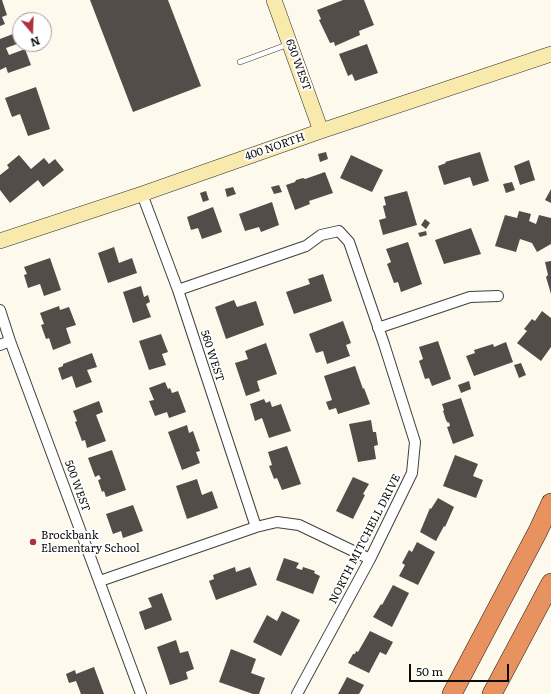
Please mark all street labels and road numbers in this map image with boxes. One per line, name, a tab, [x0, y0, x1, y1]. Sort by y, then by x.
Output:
street label: 630 WEST	[283, 37, 313, 93]
street label: 400 NORTH	[243, 131, 307, 163]
street label: 560 WEST	[197, 328, 227, 384]
street label: 500 WEST	[62, 458, 92, 514]
street label: NORTH MITCHELL DRIVE	[326, 472, 404, 606]

